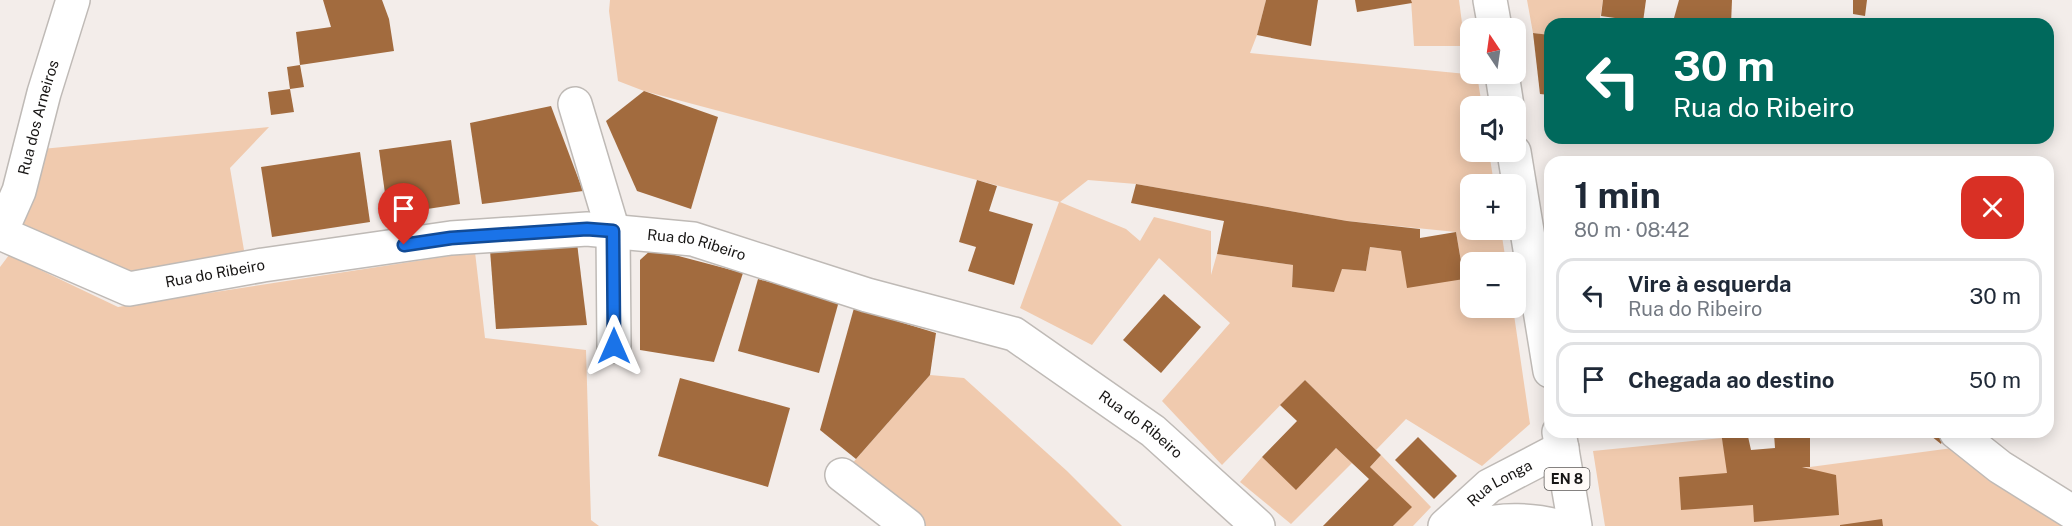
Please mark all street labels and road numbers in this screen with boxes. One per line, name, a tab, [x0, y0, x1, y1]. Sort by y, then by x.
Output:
street label: Rua dos Arneiros	[14, 58, 62, 177]
street label: Rua do Ribeiro	[647, 226, 748, 263]
street label: Rua do Ribeiro	[164, 256, 266, 290]
street label: Rua do Ribeiro	[1096, 387, 1186, 461]
street label: Rua Longa	[1463, 456, 1535, 510]
road number: EN 8	[1544, 468, 1590, 490]

